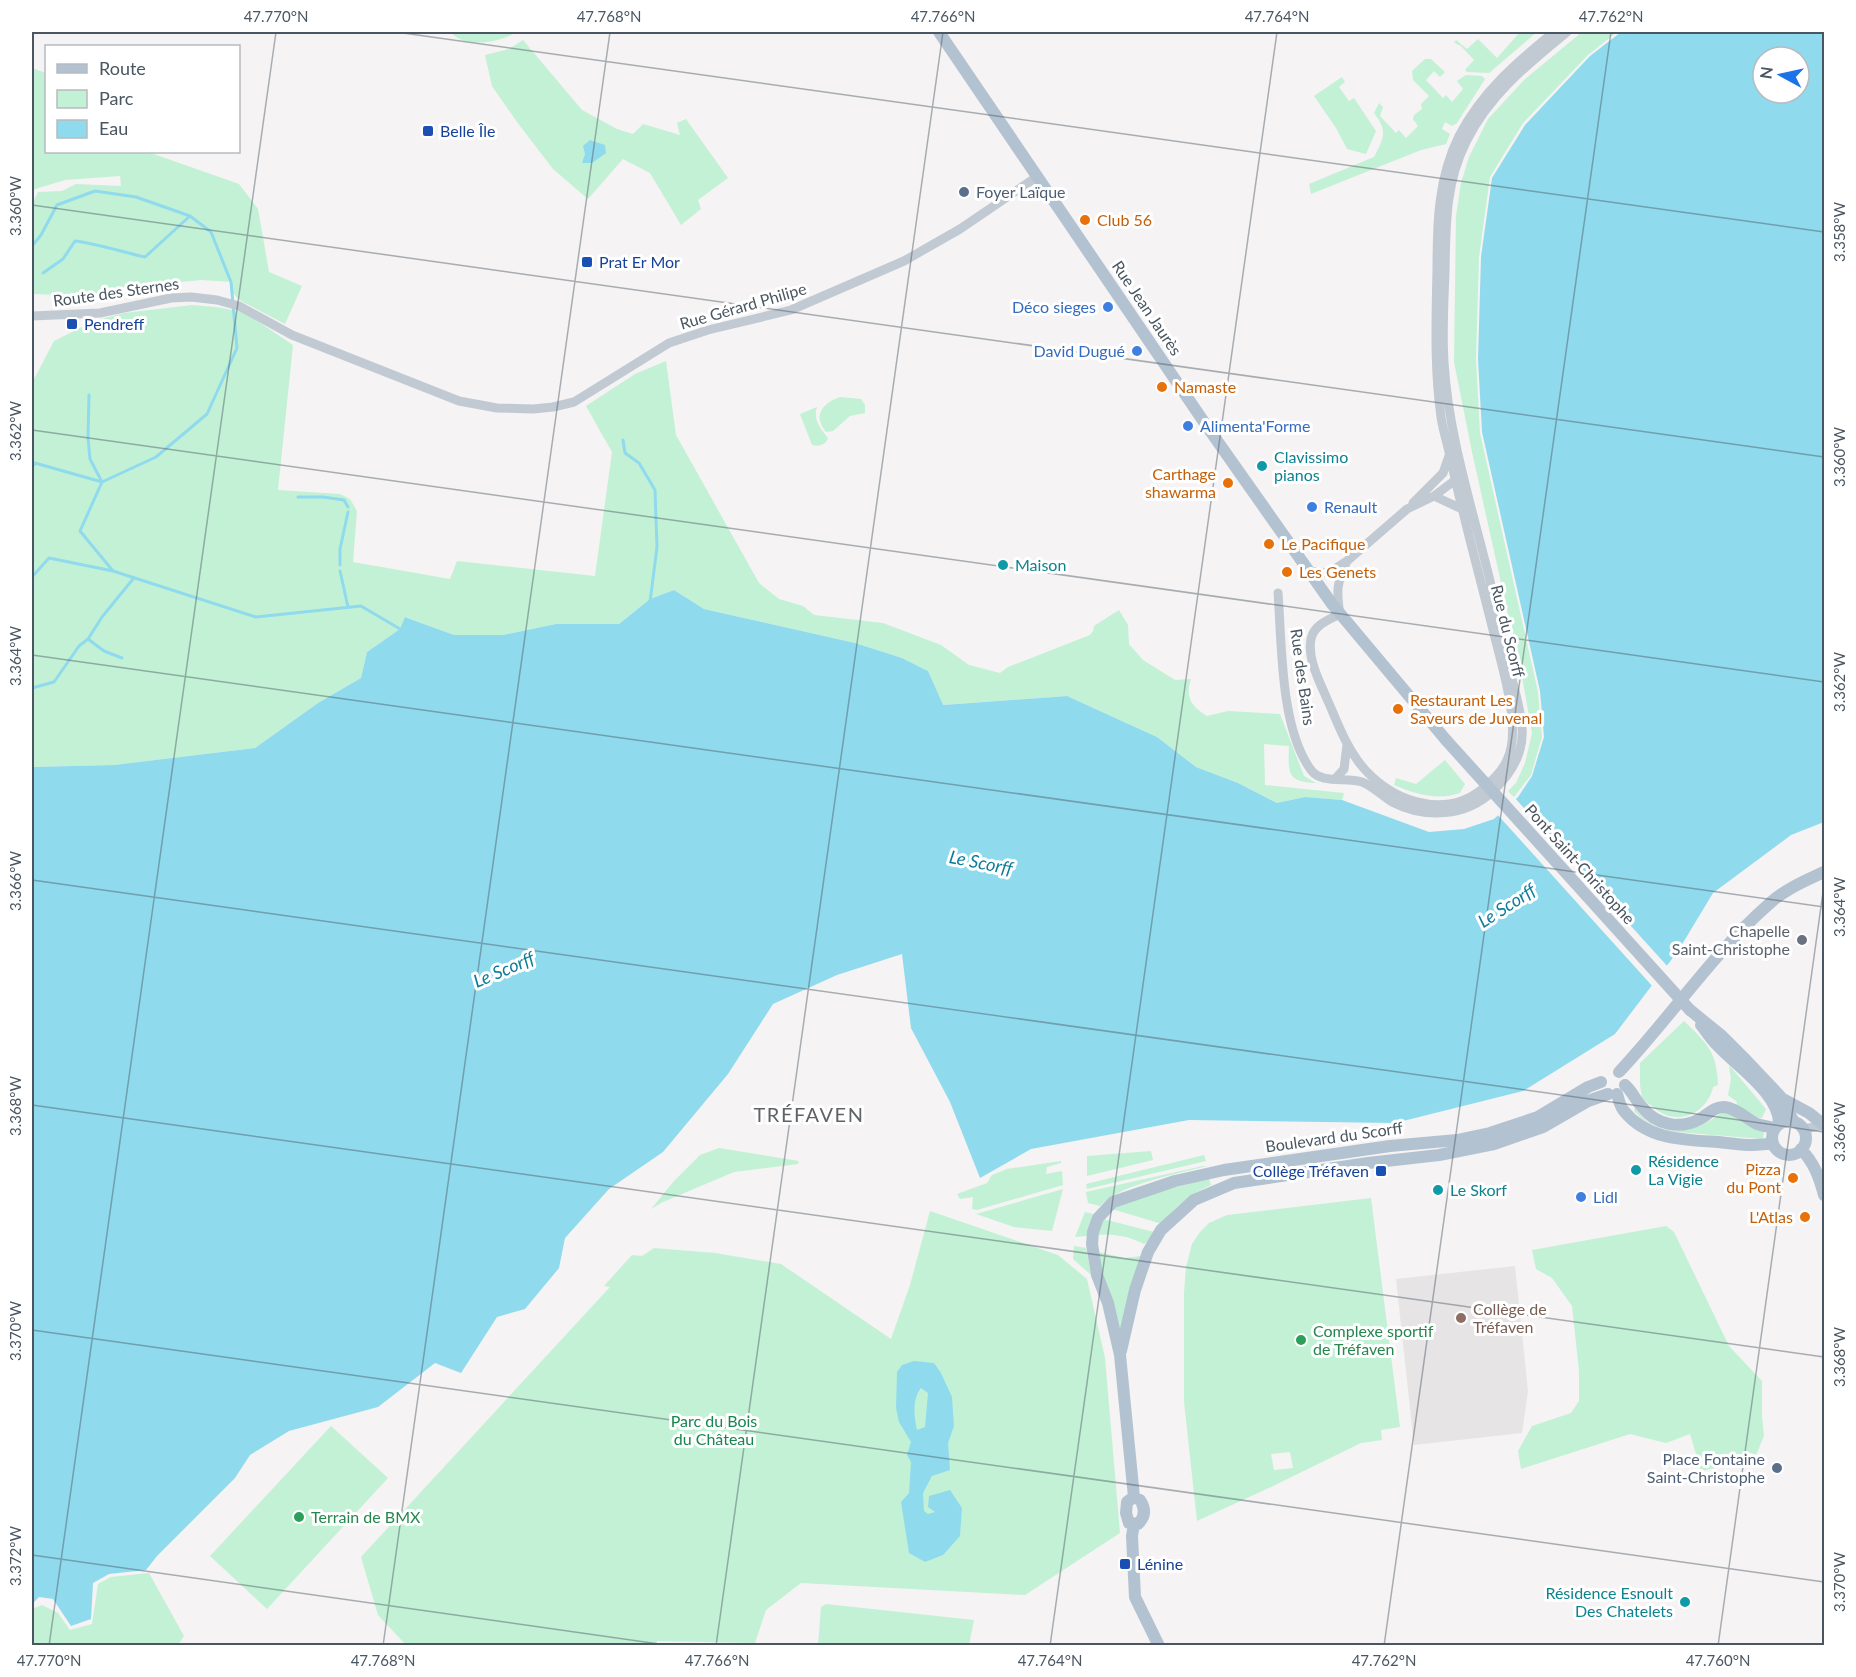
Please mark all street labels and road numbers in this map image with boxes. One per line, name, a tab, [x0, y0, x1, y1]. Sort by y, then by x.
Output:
street label: Rue Jean Jaurès	[1109, 257, 1186, 359]
street label: Route des Sternes	[52, 273, 180, 310]
street label: Rue Gérard Philipe	[677, 278, 808, 333]
street label: Rue du Scorff	[1488, 583, 1529, 680]
street label: Rue des Bains	[1287, 627, 1320, 727]
street label: Pont Saint-Christophe	[1521, 800, 1639, 928]
street label: Boulevard du Scorff	[1264, 1117, 1404, 1156]

